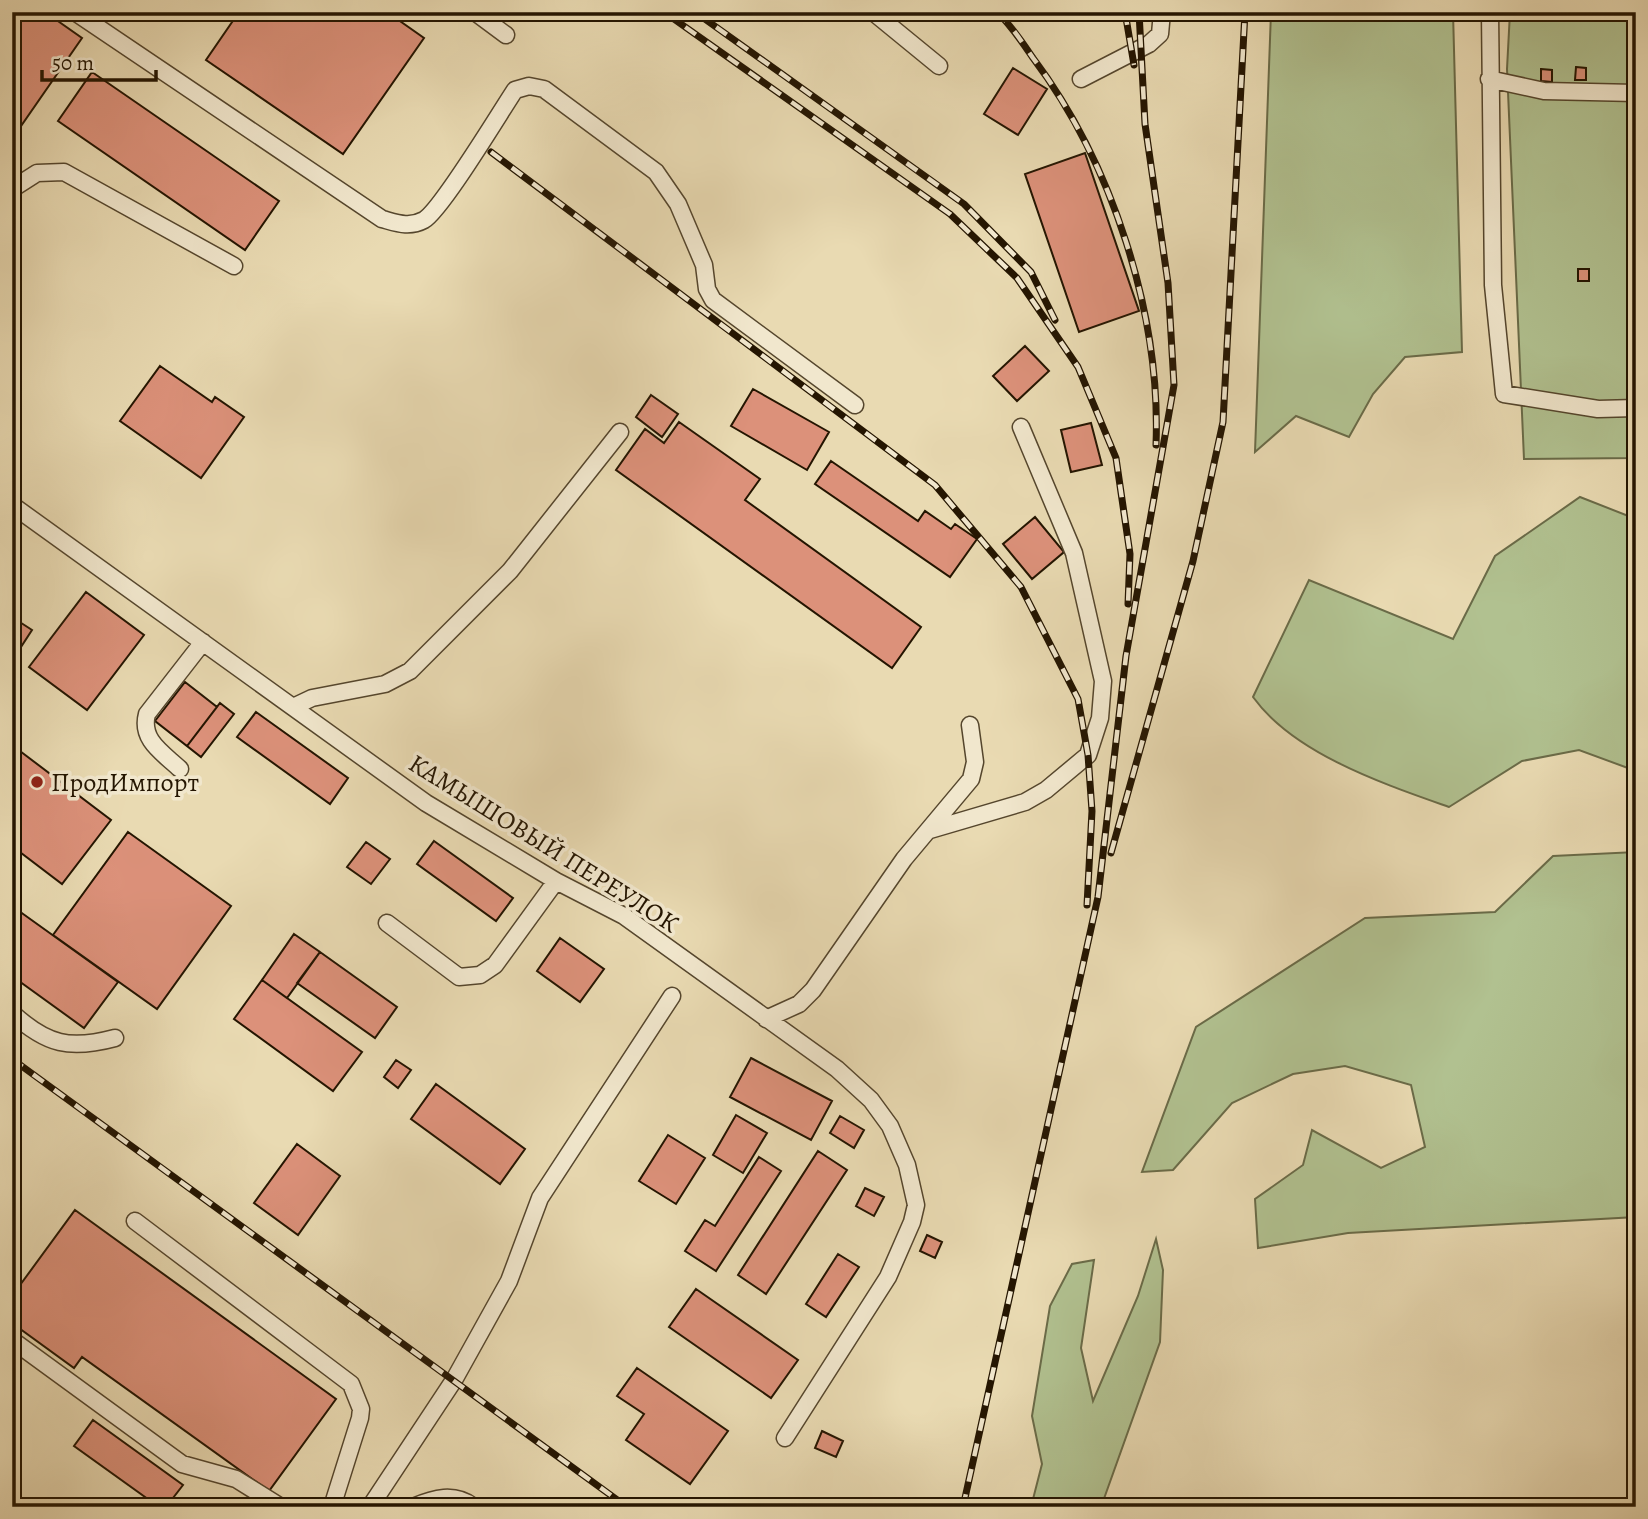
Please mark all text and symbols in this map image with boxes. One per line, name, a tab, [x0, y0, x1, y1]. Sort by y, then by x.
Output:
scale bar	[42, 38, 156, 82]
text: 50 m	[52, 49, 94, 77]
street label: КАМЫШОВЫЙ ПЕРЕУЛОК	[402, 746, 686, 941]
place label: ПродИмпорт	[51, 765, 199, 800]
marker: ПродИмпорт	[29, 774, 45, 790]

